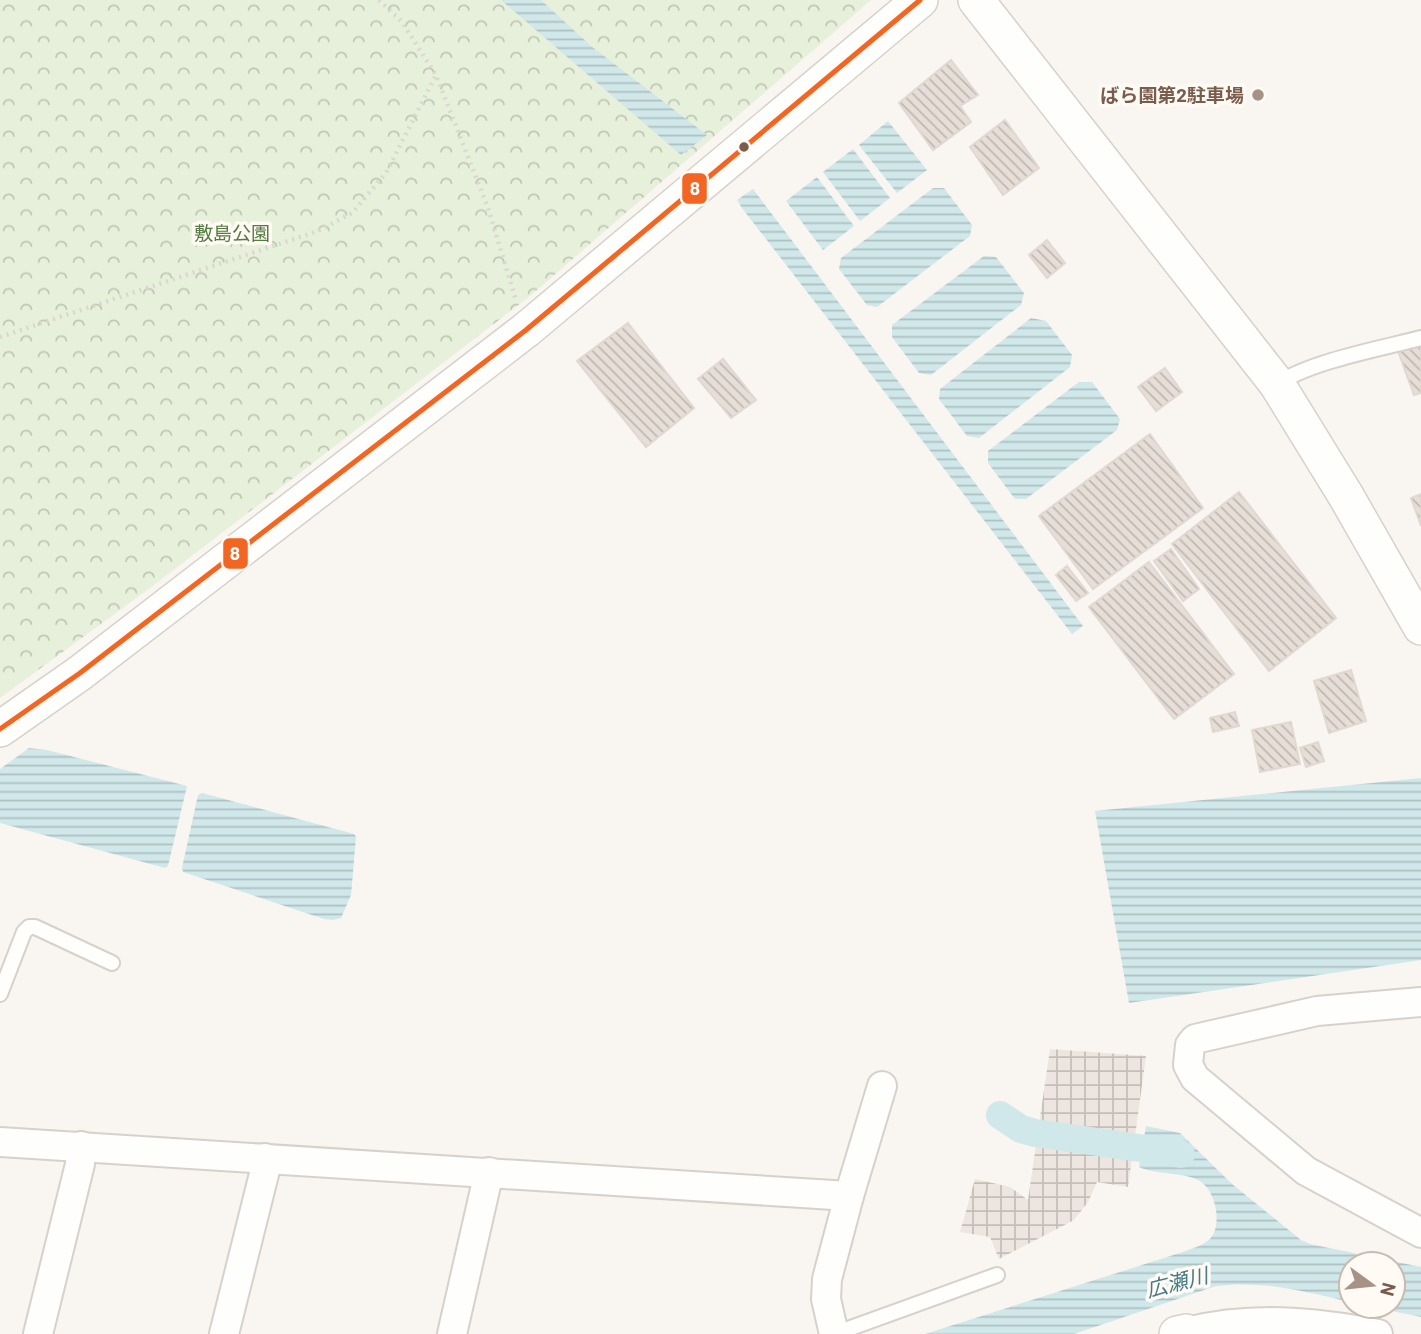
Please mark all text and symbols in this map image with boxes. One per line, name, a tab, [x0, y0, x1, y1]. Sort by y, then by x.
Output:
place label: ばら園第2駐車場	[1100, 83, 1244, 106]
marker: ばら園第2駐車場	[1250, 87, 1266, 103]
unlabelled marker	[737, 140, 751, 154]
line badge: 8	[681, 172, 708, 205]
text: 8	[690, 176, 700, 199]
park label: 敷島公園	[194, 221, 270, 244]
line badge: 8	[222, 537, 249, 570]
text: 8	[230, 541, 240, 564]
north arrow	[1337, 1250, 1407, 1320]
water label: 広瀬川	[1143, 1261, 1212, 1301]
text: N	[1376, 1280, 1402, 1299]

